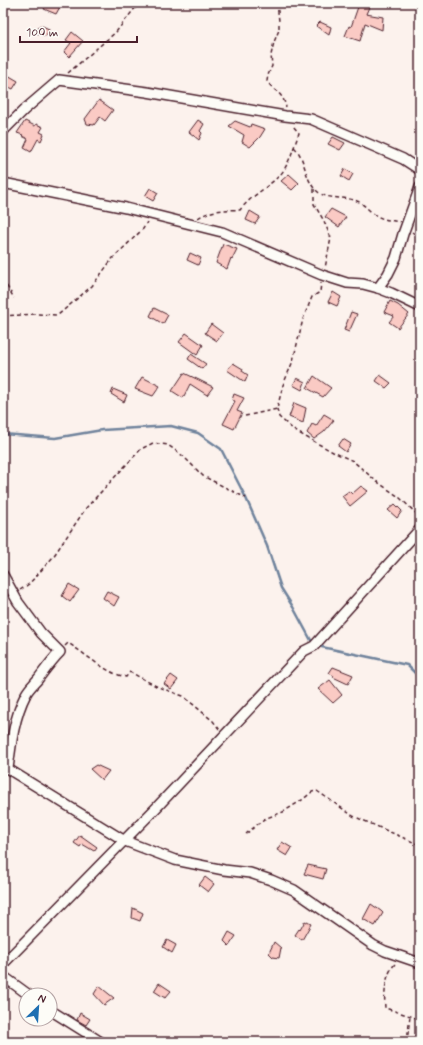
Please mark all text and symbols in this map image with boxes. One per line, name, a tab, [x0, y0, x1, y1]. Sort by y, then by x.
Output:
scale bar	[20, 18, 137, 44]
text: 100 m	[26, 25, 58, 41]
north arrow	[18, 987, 58, 1027]
text: N	[36, 991, 48, 1007]

